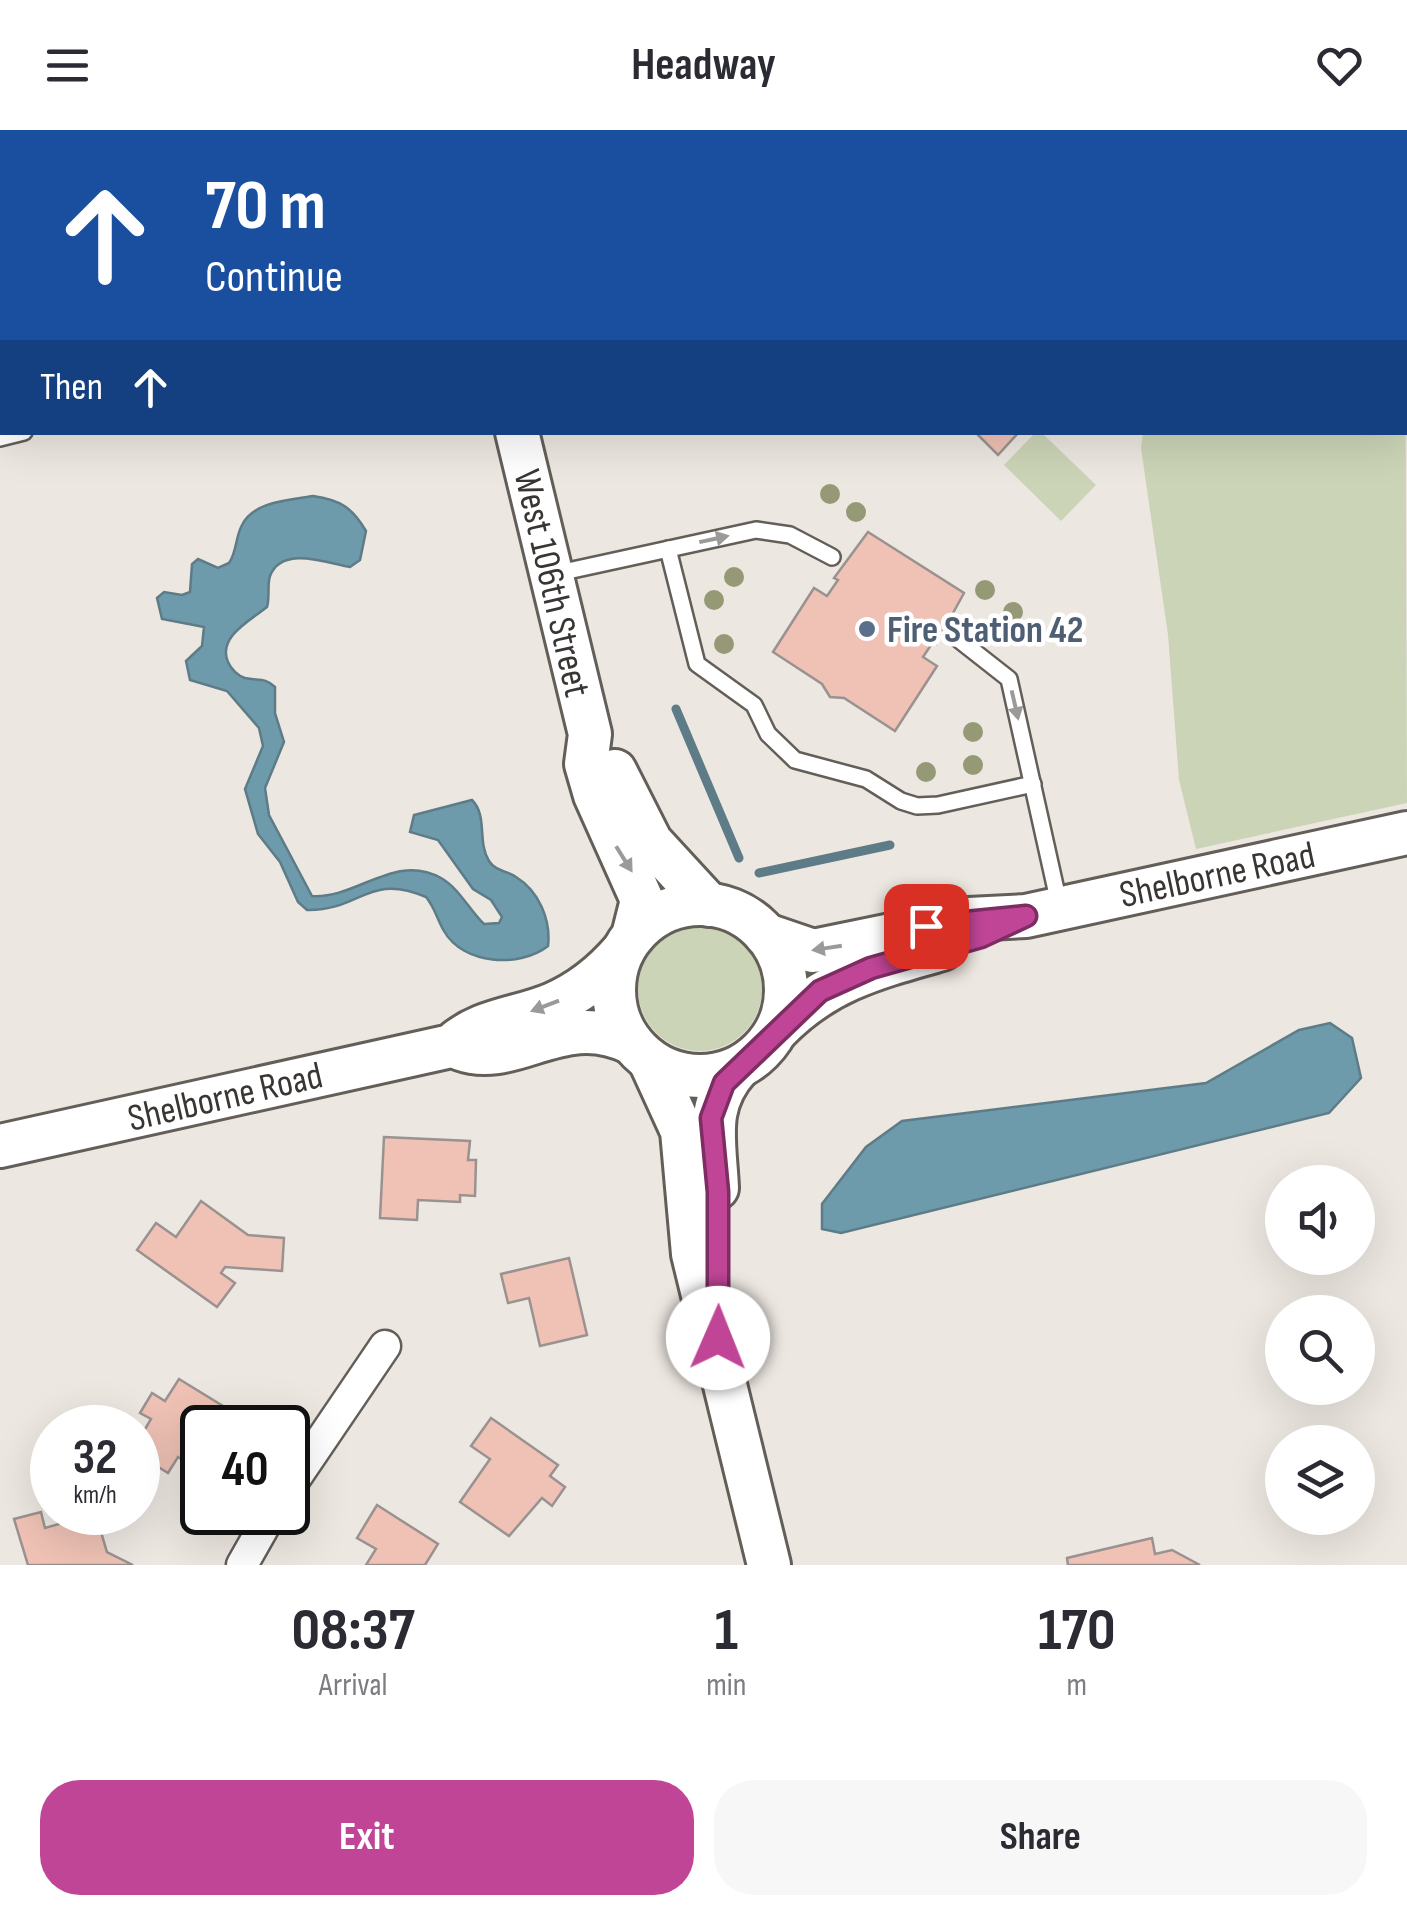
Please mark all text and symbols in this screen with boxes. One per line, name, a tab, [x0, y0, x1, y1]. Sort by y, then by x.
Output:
icon: menu	[40, 38, 95, 93]
text: Headway	[631, 38, 776, 93]
icon: heart	[1312, 38, 1367, 93]
text: 70 m	[205, 165, 326, 249]
icon: ahead	[40, 170, 170, 300]
text: Continue	[205, 250, 343, 305]
icon: ahead	[123, 360, 178, 415]
text: Then	[40, 365, 103, 410]
street label: West 106th Street	[504, 465, 600, 701]
one-way arrow	[699, 531, 730, 547]
place label: Fire Station 42	[887, 608, 1083, 653]
marker: Fire Station 42	[856, 618, 878, 640]
one-way arrow	[1008, 690, 1023, 721]
street label: Shelborne Road	[1116, 833, 1319, 918]
one-way arrow	[614, 845, 633, 872]
pin	[884, 884, 969, 969]
icon: arrive	[899, 899, 954, 954]
one-way arrow	[811, 941, 842, 956]
one-way arrow	[529, 999, 559, 1014]
street label: Shelborne Road	[124, 1053, 327, 1142]
map controls	[1265, 1165, 1375, 1535]
button: sound	[1265, 1165, 1375, 1275]
position arrow	[666, 1286, 770, 1390]
button: search	[1265, 1295, 1375, 1405]
speed limit sign: 40	[180, 1405, 310, 1535]
button: layers	[1265, 1425, 1375, 1535]
text: 32	[73, 1428, 117, 1488]
text: km/h	[73, 1480, 117, 1511]
text: 08:37	[291, 1595, 415, 1667]
text: 1	[715, 1595, 738, 1667]
text: 170	[1038, 1595, 1116, 1667]
text: Arrival	[319, 1666, 388, 1705]
text: min	[706, 1666, 746, 1705]
text: m	[1066, 1666, 1087, 1705]
button: Exit	[40, 1780, 694, 1895]
button: Share	[714, 1780, 1367, 1895]

